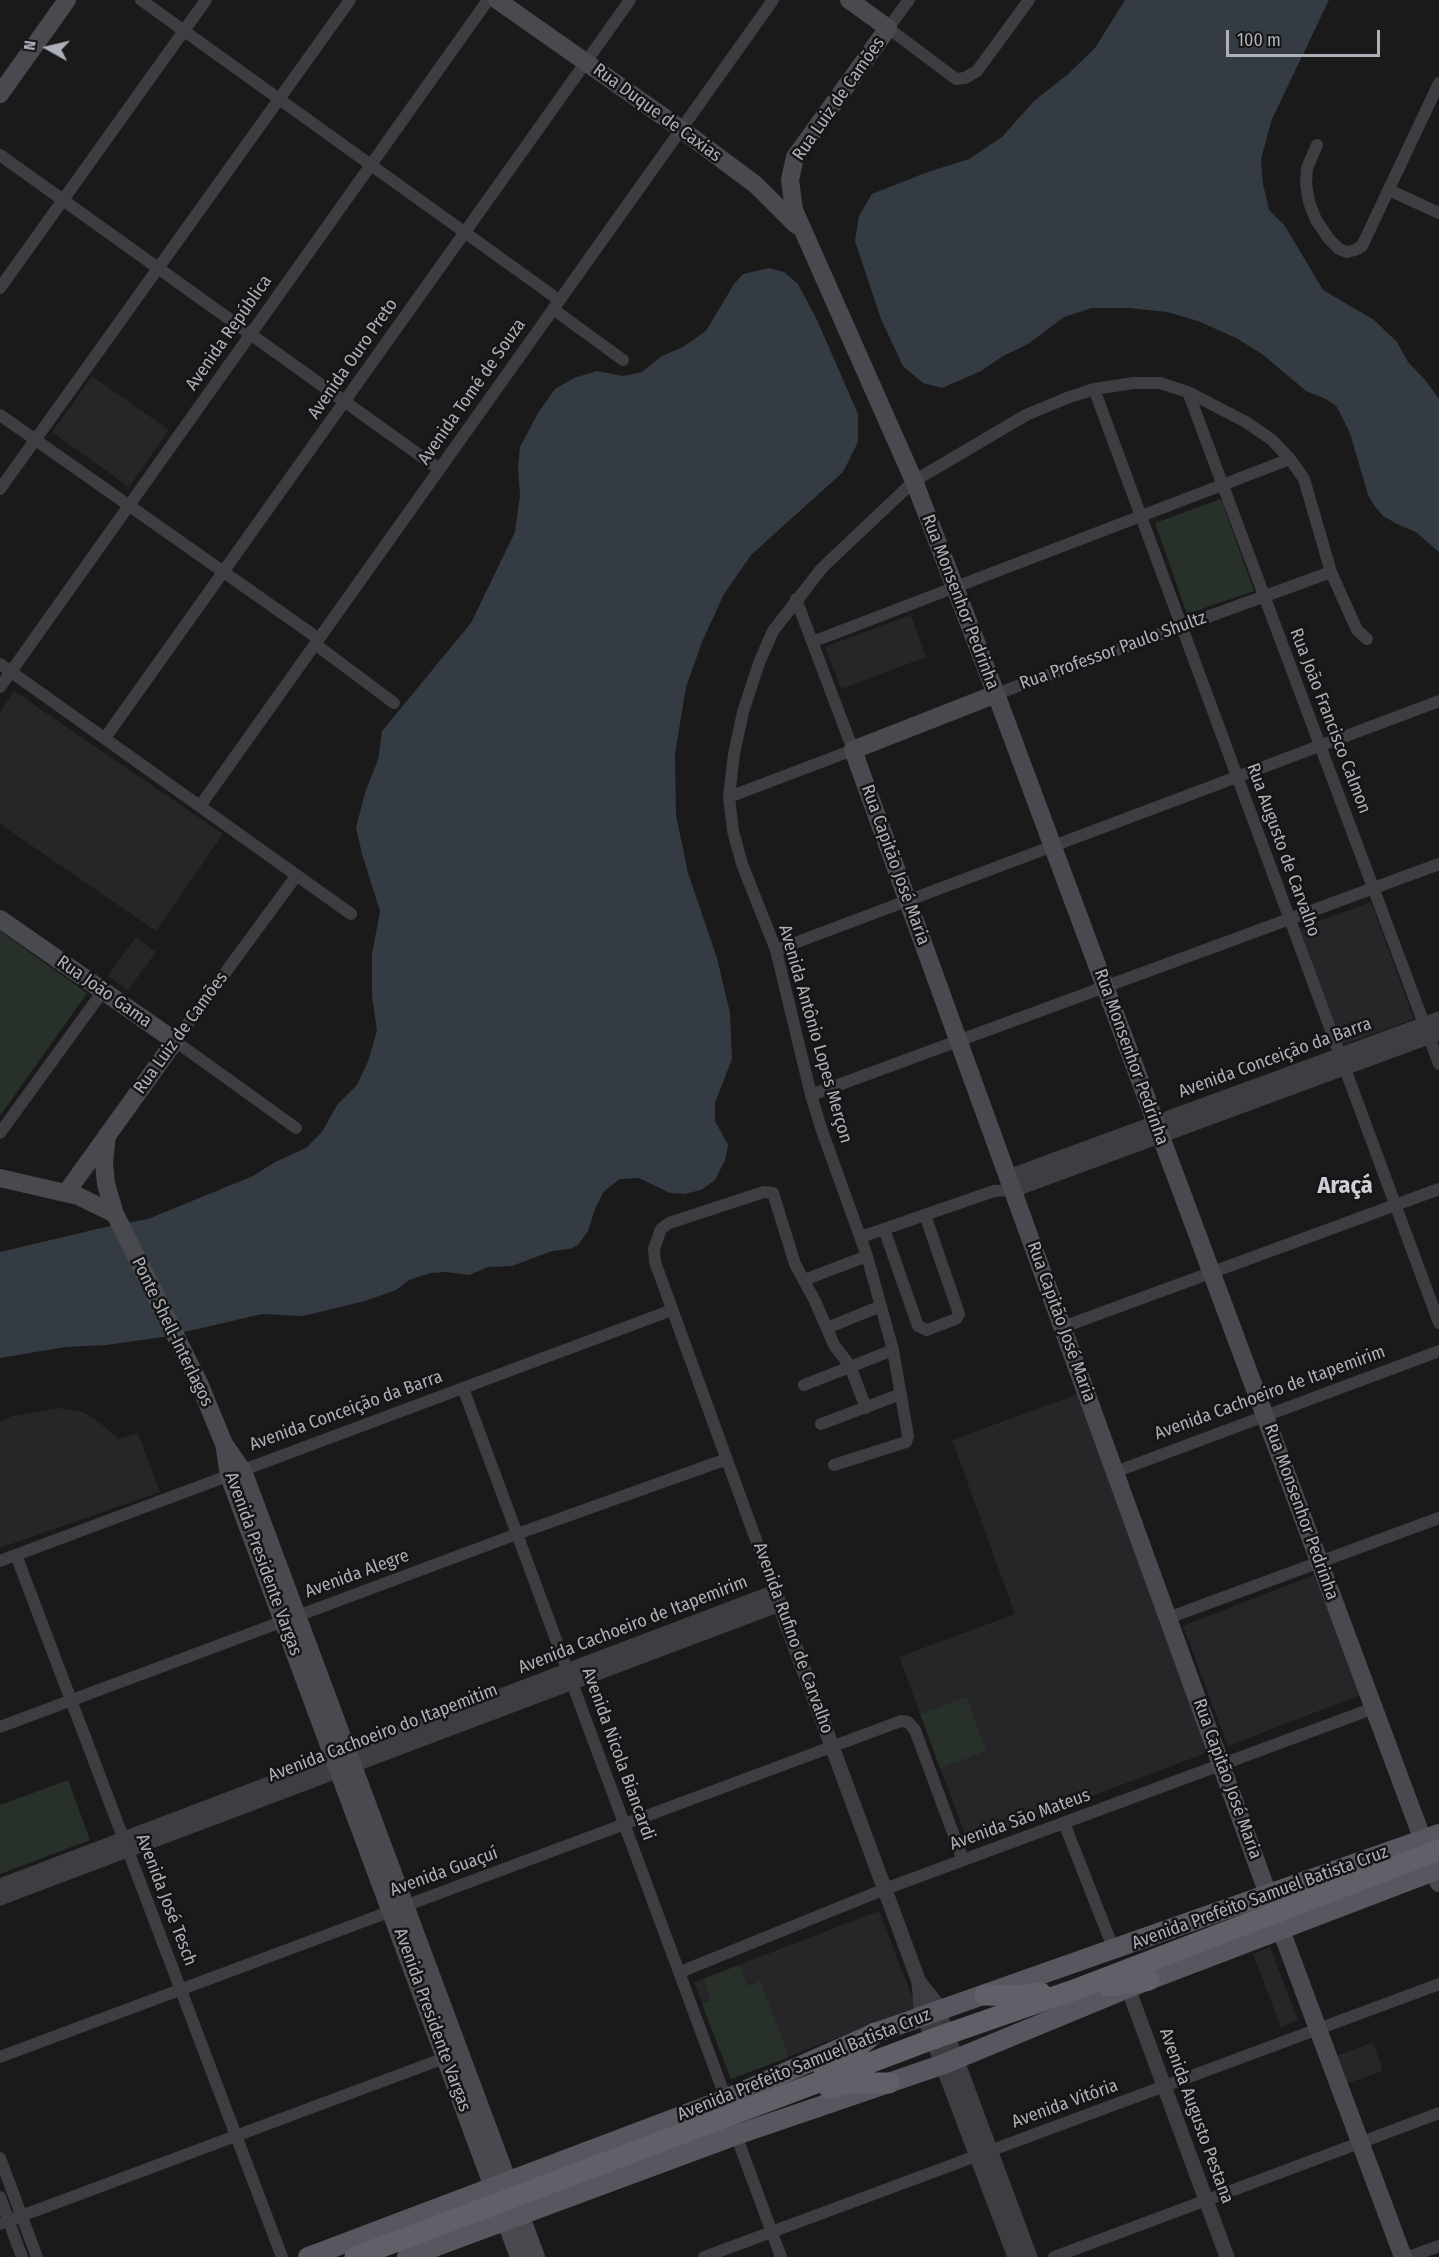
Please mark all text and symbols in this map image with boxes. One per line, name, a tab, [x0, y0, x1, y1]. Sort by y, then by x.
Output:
north arrow	[18, 18, 78, 78]
scale bar	[1229, 18, 1384, 56]
text: 100 m	[1237, 29, 1281, 51]
street label: Rua Luiz de Camões	[788, 33, 890, 165]
text: N	[20, 39, 40, 51]
street label: Rua Duque de Caxias	[588, 59, 726, 167]
street label: Avenida República	[181, 271, 277, 395]
street label: Avenida Ouro Preto	[303, 295, 403, 423]
street label: Avenida Tomé de Souza	[414, 315, 530, 469]
street label: Rua Monsenhor Pedrinha	[917, 512, 1003, 692]
street label: Rua Professor Paulo Shultz	[1017, 607, 1209, 695]
street label: Rua João Francisco Calmon	[1285, 625, 1375, 817]
street label: Rua Augusto de Carvalho	[1242, 760, 1324, 940]
street label: Rua Capitão José Maria	[856, 782, 934, 948]
street label: Avenida Antônio Lopes Merçon	[773, 922, 857, 1146]
street label: Rua João Gama	[52, 951, 156, 1033]
street label: Rua Monsenhor Pedrinha	[1089, 966, 1173, 1148]
street label: Rua Luiz de Camões	[129, 968, 233, 1098]
street label: Avenida Conceição da Barra	[1176, 1013, 1374, 1103]
district label: Araçá	[1317, 1172, 1373, 1200]
street label: Rua Capitão José Maria	[1022, 1239, 1100, 1405]
street label: Ponte Shell-Interlagos	[126, 1254, 218, 1410]
street label: Avenida Cachoeiro de Itapemirim	[1152, 1341, 1388, 1445]
street label: Avenida Conceição da Barra	[247, 1366, 445, 1456]
street label: Rua Monsenhor Pedrinha	[1259, 1421, 1343, 1603]
street label: Avenida Presidente Vargas	[220, 1469, 306, 1659]
street label: Avenida Rufino de Carvalho	[748, 1540, 838, 1736]
street label: Avenida Alegre	[302, 1545, 412, 1603]
street label: Avenida Cachoeiro de Itapemirim	[515, 1571, 751, 1679]
street label: Avenida Nicola Biancardi	[577, 1665, 659, 1843]
street label: Avenida Cachoeiro do Itapemitim	[265, 1679, 501, 1787]
street label: Rua Capitão José Maria	[1188, 1696, 1266, 1862]
street label: Avenida São Mateus	[947, 1785, 1093, 1855]
street label: Avenida José Tesch	[131, 1831, 201, 1969]
street label: Avenida Prefeito Samuel Batista Cruz	[1129, 1842, 1391, 1954]
street label: Avenida Guaçuí	[387, 1843, 501, 1901]
street label: Avenida Presidente Vargas	[389, 1925, 475, 2115]
street label: Avenida Prefeito Samuel Batista Cruz	[674, 2004, 934, 2126]
street label: Avenida Augusto Pestana	[1154, 2025, 1238, 2207]
street label: Avenida Vitória	[1009, 2075, 1121, 2133]

